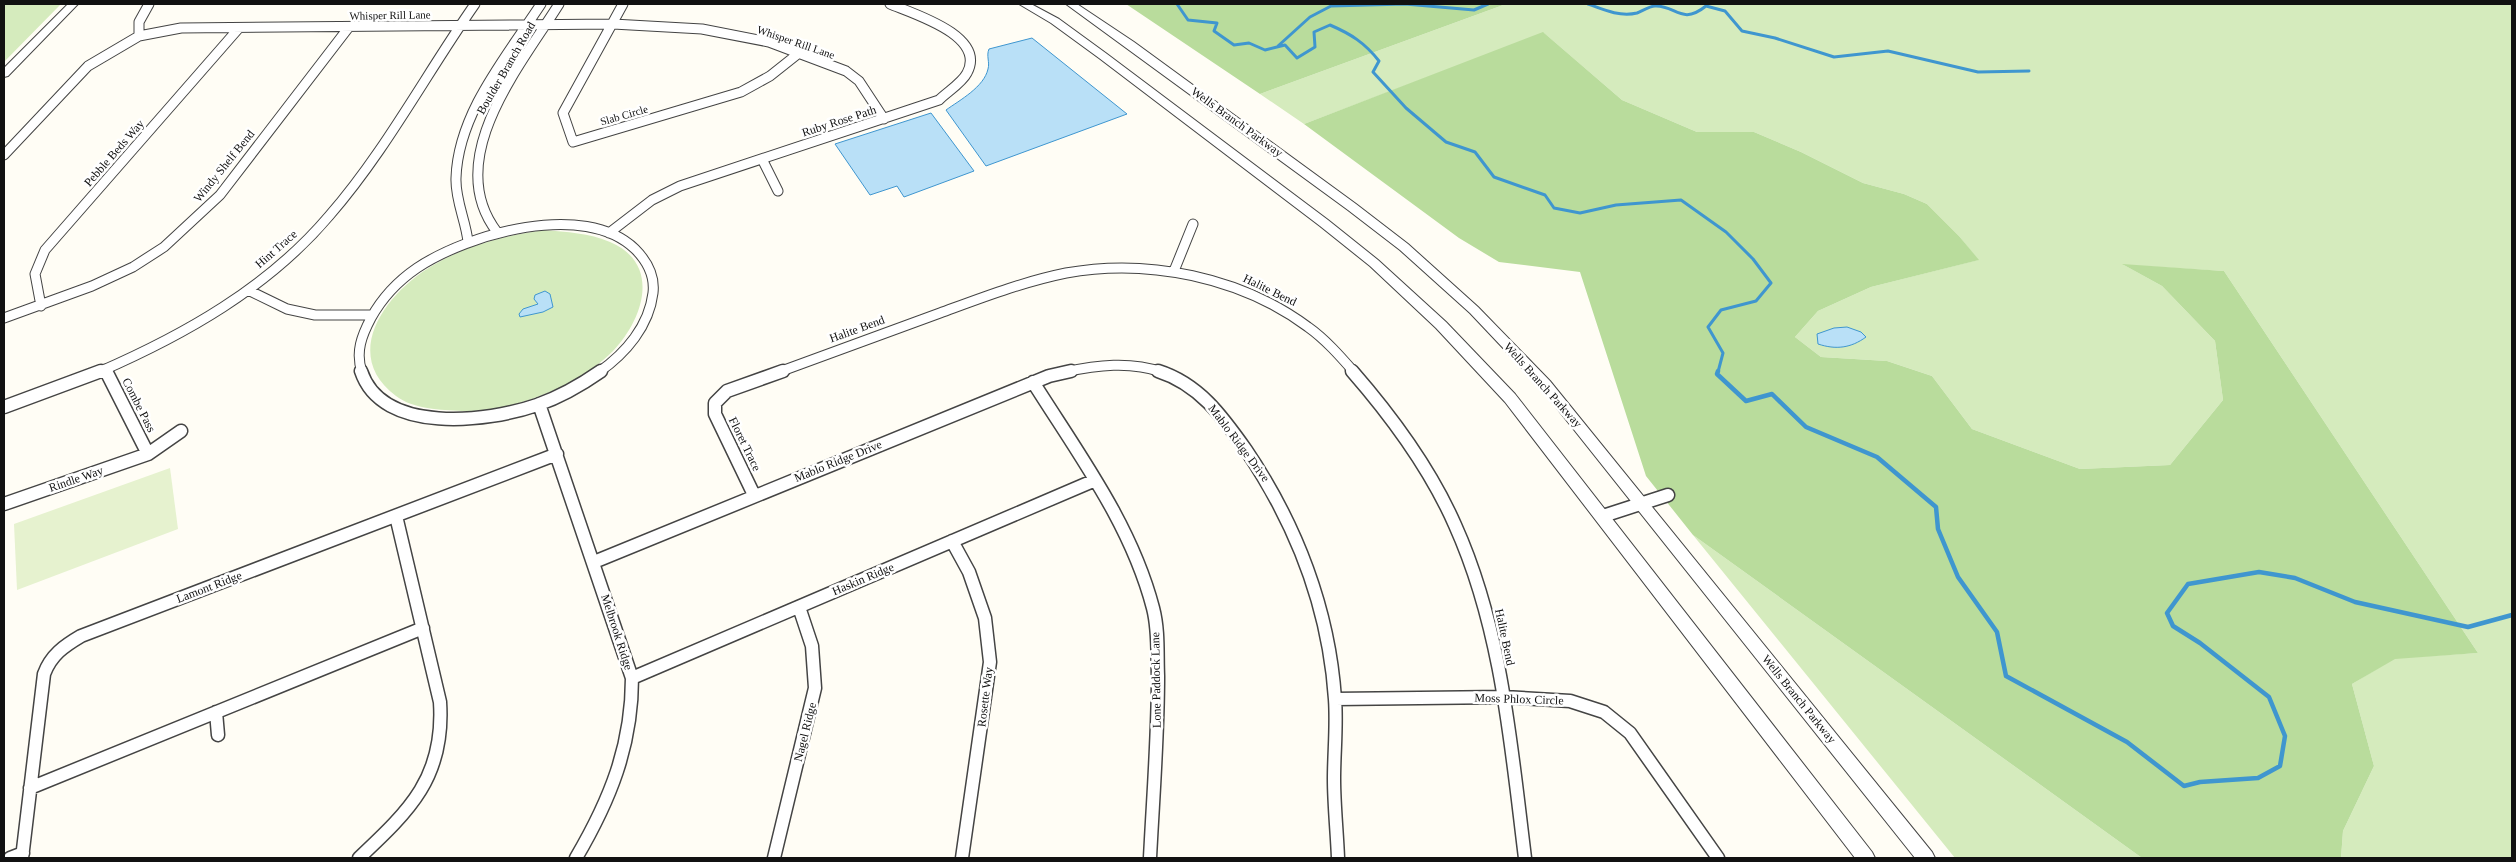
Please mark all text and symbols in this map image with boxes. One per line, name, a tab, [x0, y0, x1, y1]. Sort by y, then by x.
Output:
street label: Whisper Rill Lane	[349, 8, 431, 22]
street label: Boulder Branch Road	[474, 19, 538, 117]
street label: Whisper Rill Lane	[756, 23, 836, 61]
street label: Wells Branch Parkway	[1189, 84, 1285, 160]
street label: Slab Circle	[599, 102, 649, 128]
street label: Ruby Rose Path	[800, 102, 878, 140]
street label: Pebble Beds Way	[81, 117, 147, 189]
street label: Windy Shelf Bend	[191, 127, 257, 205]
street label: Hint Trace	[252, 227, 300, 271]
street label: Halite Bend	[1241, 271, 1299, 309]
street label: Halite Bend	[828, 313, 886, 345]
street label: Wells Branch Parkway	[1501, 340, 1585, 430]
street label: Combe Pass	[119, 376, 159, 435]
street label: Mablo Ridge Drive	[1205, 402, 1273, 484]
street label: Floret Trace	[726, 415, 764, 473]
street label: Mablo Ridge Drive	[792, 437, 884, 485]
street label: Rindle Way	[47, 463, 105, 495]
street label: Haskin Ridge	[830, 560, 896, 598]
street label: Lamont Ridge	[174, 568, 244, 606]
street label: Melbrook Ridge	[598, 592, 636, 672]
street label: Halite Bend	[1492, 607, 1518, 667]
street label: Lone Paddock Lane	[1148, 632, 1164, 728]
street label: Wells Branch Parkway	[1759, 652, 1839, 746]
street label: Rosette Way	[974, 666, 996, 728]
street label: Moss Phlox Circle	[1474, 690, 1564, 708]
street label: Nagel Ridge	[791, 701, 819, 763]

